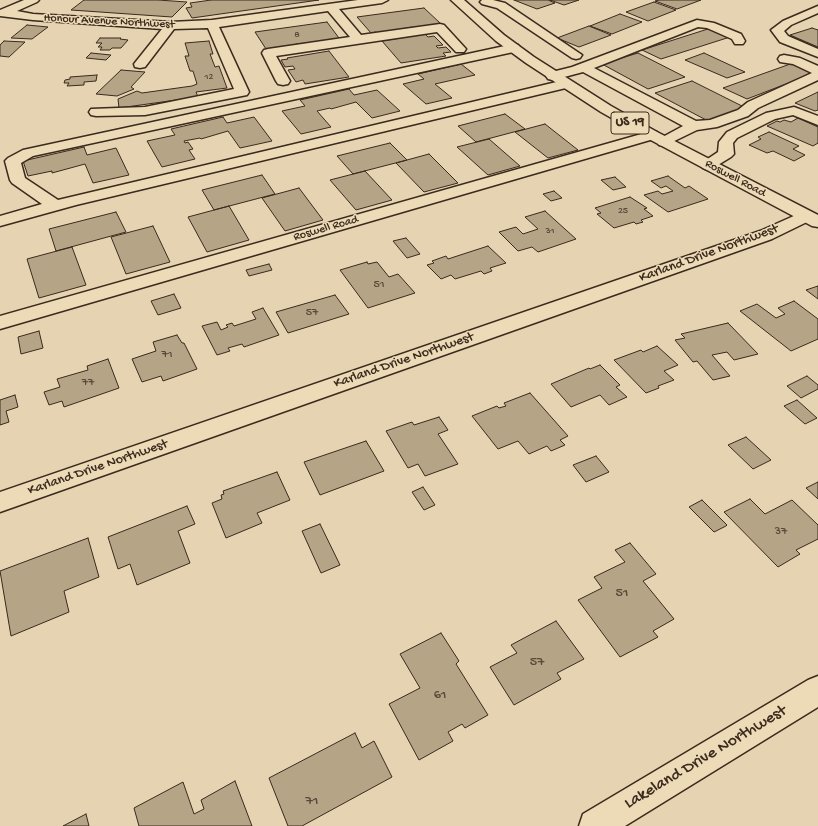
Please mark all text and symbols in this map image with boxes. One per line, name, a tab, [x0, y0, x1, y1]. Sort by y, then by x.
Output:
street label: Honour Avenue Northwest	[43, 11, 175, 33]
house number: 8	[294, 29, 300, 41]
house number: 12	[205, 71, 213, 83]
road number: US 19	[611, 112, 649, 134]
street label: Roswell Road	[702, 157, 768, 201]
house number: 25	[618, 205, 628, 217]
street label: Roswell Road	[292, 213, 360, 245]
street label: Karland Drive Northwest	[637, 221, 781, 287]
house number: 31	[545, 225, 555, 237]
house number: 51	[373, 278, 385, 292]
house number: 57	[306, 306, 318, 320]
street label: Karland Drive Northwest	[332, 329, 476, 393]
house number: 71	[161, 348, 173, 362]
house number: 77	[82, 376, 94, 390]
street label: Karland Drive Northwest	[26, 436, 170, 500]
house number: 37	[775, 525, 787, 539]
house number: 51	[615, 586, 629, 602]
house number: 57	[530, 655, 544, 671]
house number: 61	[434, 688, 446, 704]
street label: Lakeland Drive Northwest	[621, 701, 791, 815]
house number: 71	[306, 794, 318, 810]

